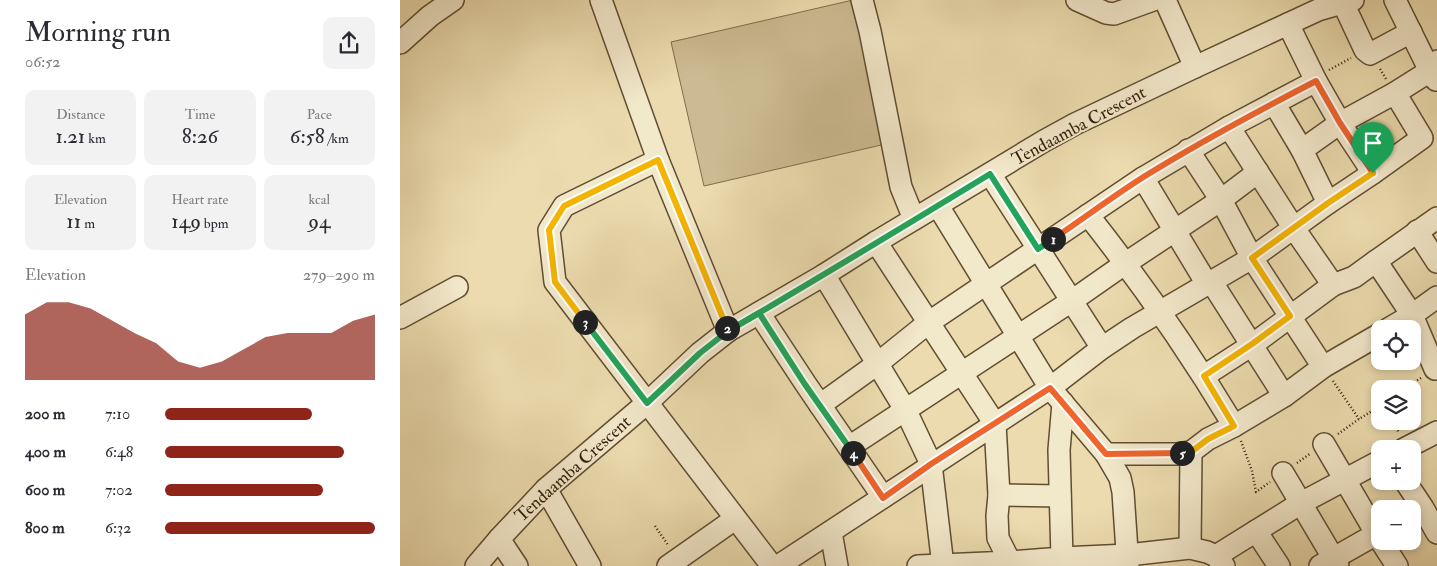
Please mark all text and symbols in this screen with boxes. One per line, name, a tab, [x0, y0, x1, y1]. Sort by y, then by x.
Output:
text: Morning run	[25, 15, 171, 50]
button: share	[323, 17, 375, 69]
text: 06:52	[25, 52, 60, 72]
street label: Tendaamba Crescent	[1008, 81, 1150, 171]
text: Distance	[56, 106, 105, 123]
text: Time	[185, 106, 215, 123]
text: Pace	[307, 106, 332, 123]
pin	[1352, 122, 1394, 173]
text: 1.21	[56, 123, 85, 150]
text: 8:26	[182, 123, 218, 150]
text: 6:58	[290, 123, 325, 150]
icon: arrive	[1359, 129, 1387, 157]
text: km	[85, 130, 106, 147]
text: /km	[325, 130, 349, 147]
text: Elevation	[54, 191, 107, 208]
text: Heart rate	[171, 191, 228, 208]
text: kcal	[309, 191, 330, 208]
text: 11	[66, 208, 81, 235]
text: 149	[171, 208, 201, 235]
text: 94	[308, 208, 330, 235]
text: m	[81, 215, 95, 232]
text: bpm	[201, 215, 229, 232]
pin: 1	[1040, 226, 1066, 252]
text: 1	[1051, 231, 1056, 248]
text: Elevation	[25, 265, 86, 285]
text: 279–290 m	[303, 265, 375, 285]
pin: 3	[572, 310, 598, 334]
text: 3	[583, 314, 588, 331]
pin: 2	[714, 316, 740, 340]
text: 2	[724, 320, 731, 337]
map controls	[1371, 320, 1421, 550]
button: locate	[1371, 320, 1421, 370]
button: layers	[1371, 380, 1421, 430]
text: 200 m	[25, 404, 65, 424]
text: 7:10	[105, 404, 130, 424]
street label: Tendaamba Crescent	[510, 411, 636, 527]
pin: 4	[840, 440, 866, 466]
pin: 5	[1170, 440, 1194, 466]
button: +	[1371, 440, 1421, 490]
text: 400 m	[25, 442, 66, 462]
text: 6:48	[105, 442, 133, 462]
text: 4	[850, 445, 857, 462]
text: 5	[1179, 445, 1186, 462]
text: 600 m	[25, 480, 65, 500]
text: 7:02	[105, 480, 133, 500]
button: −	[1371, 500, 1421, 550]
text: 800 m	[25, 518, 65, 538]
text: 6:32	[105, 518, 131, 538]

